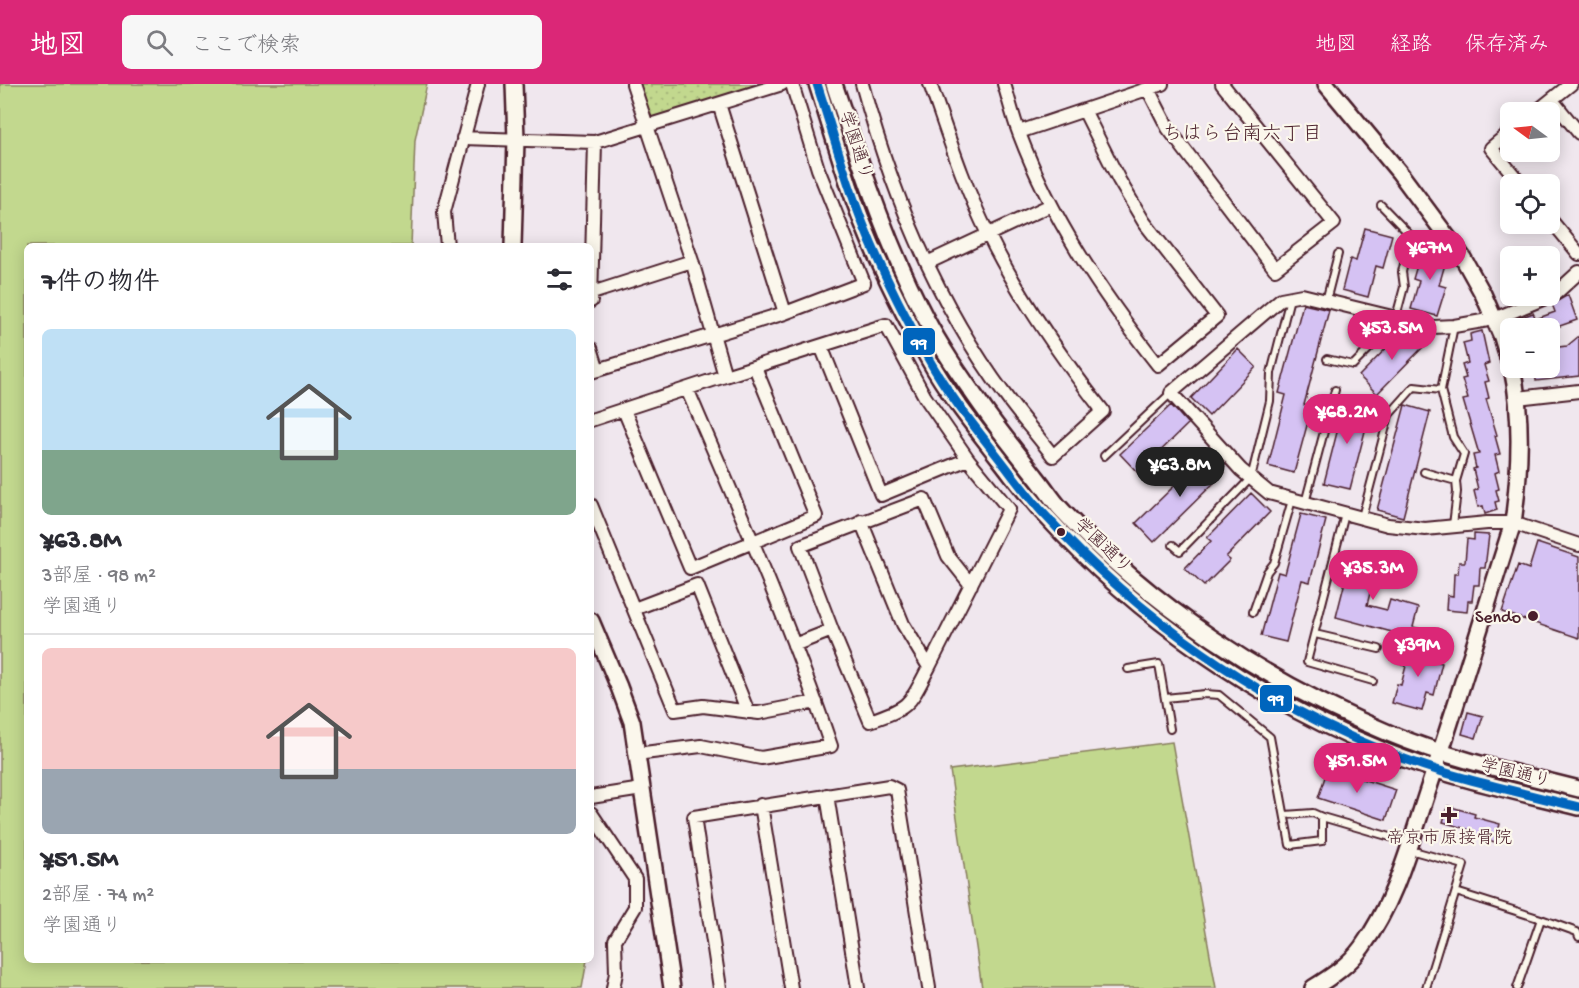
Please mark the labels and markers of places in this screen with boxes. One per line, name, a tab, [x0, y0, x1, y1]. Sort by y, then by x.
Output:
pin: ¥67M	[1394, 230, 1466, 281]
pin: ¥53.5M	[1343, 310, 1441, 361]
pin: ¥68.2M	[1298, 394, 1396, 445]
pin: ¥63.8M	[1131, 447, 1229, 498]
unlabelled marker	[1055, 526, 1067, 538]
pin: ¥35.3M	[1324, 550, 1422, 601]
place label: Sendo	[1475, 608, 1521, 629]
marker: Sendo	[1526, 609, 1540, 623]
pin: ¥39M	[1382, 627, 1454, 678]
pin: ¥51.5M	[1308, 743, 1406, 794]
marker: 帝京市原接骨院	[1440, 806, 1458, 824]
place label: 帝京市原接骨院	[1386, 828, 1512, 850]

